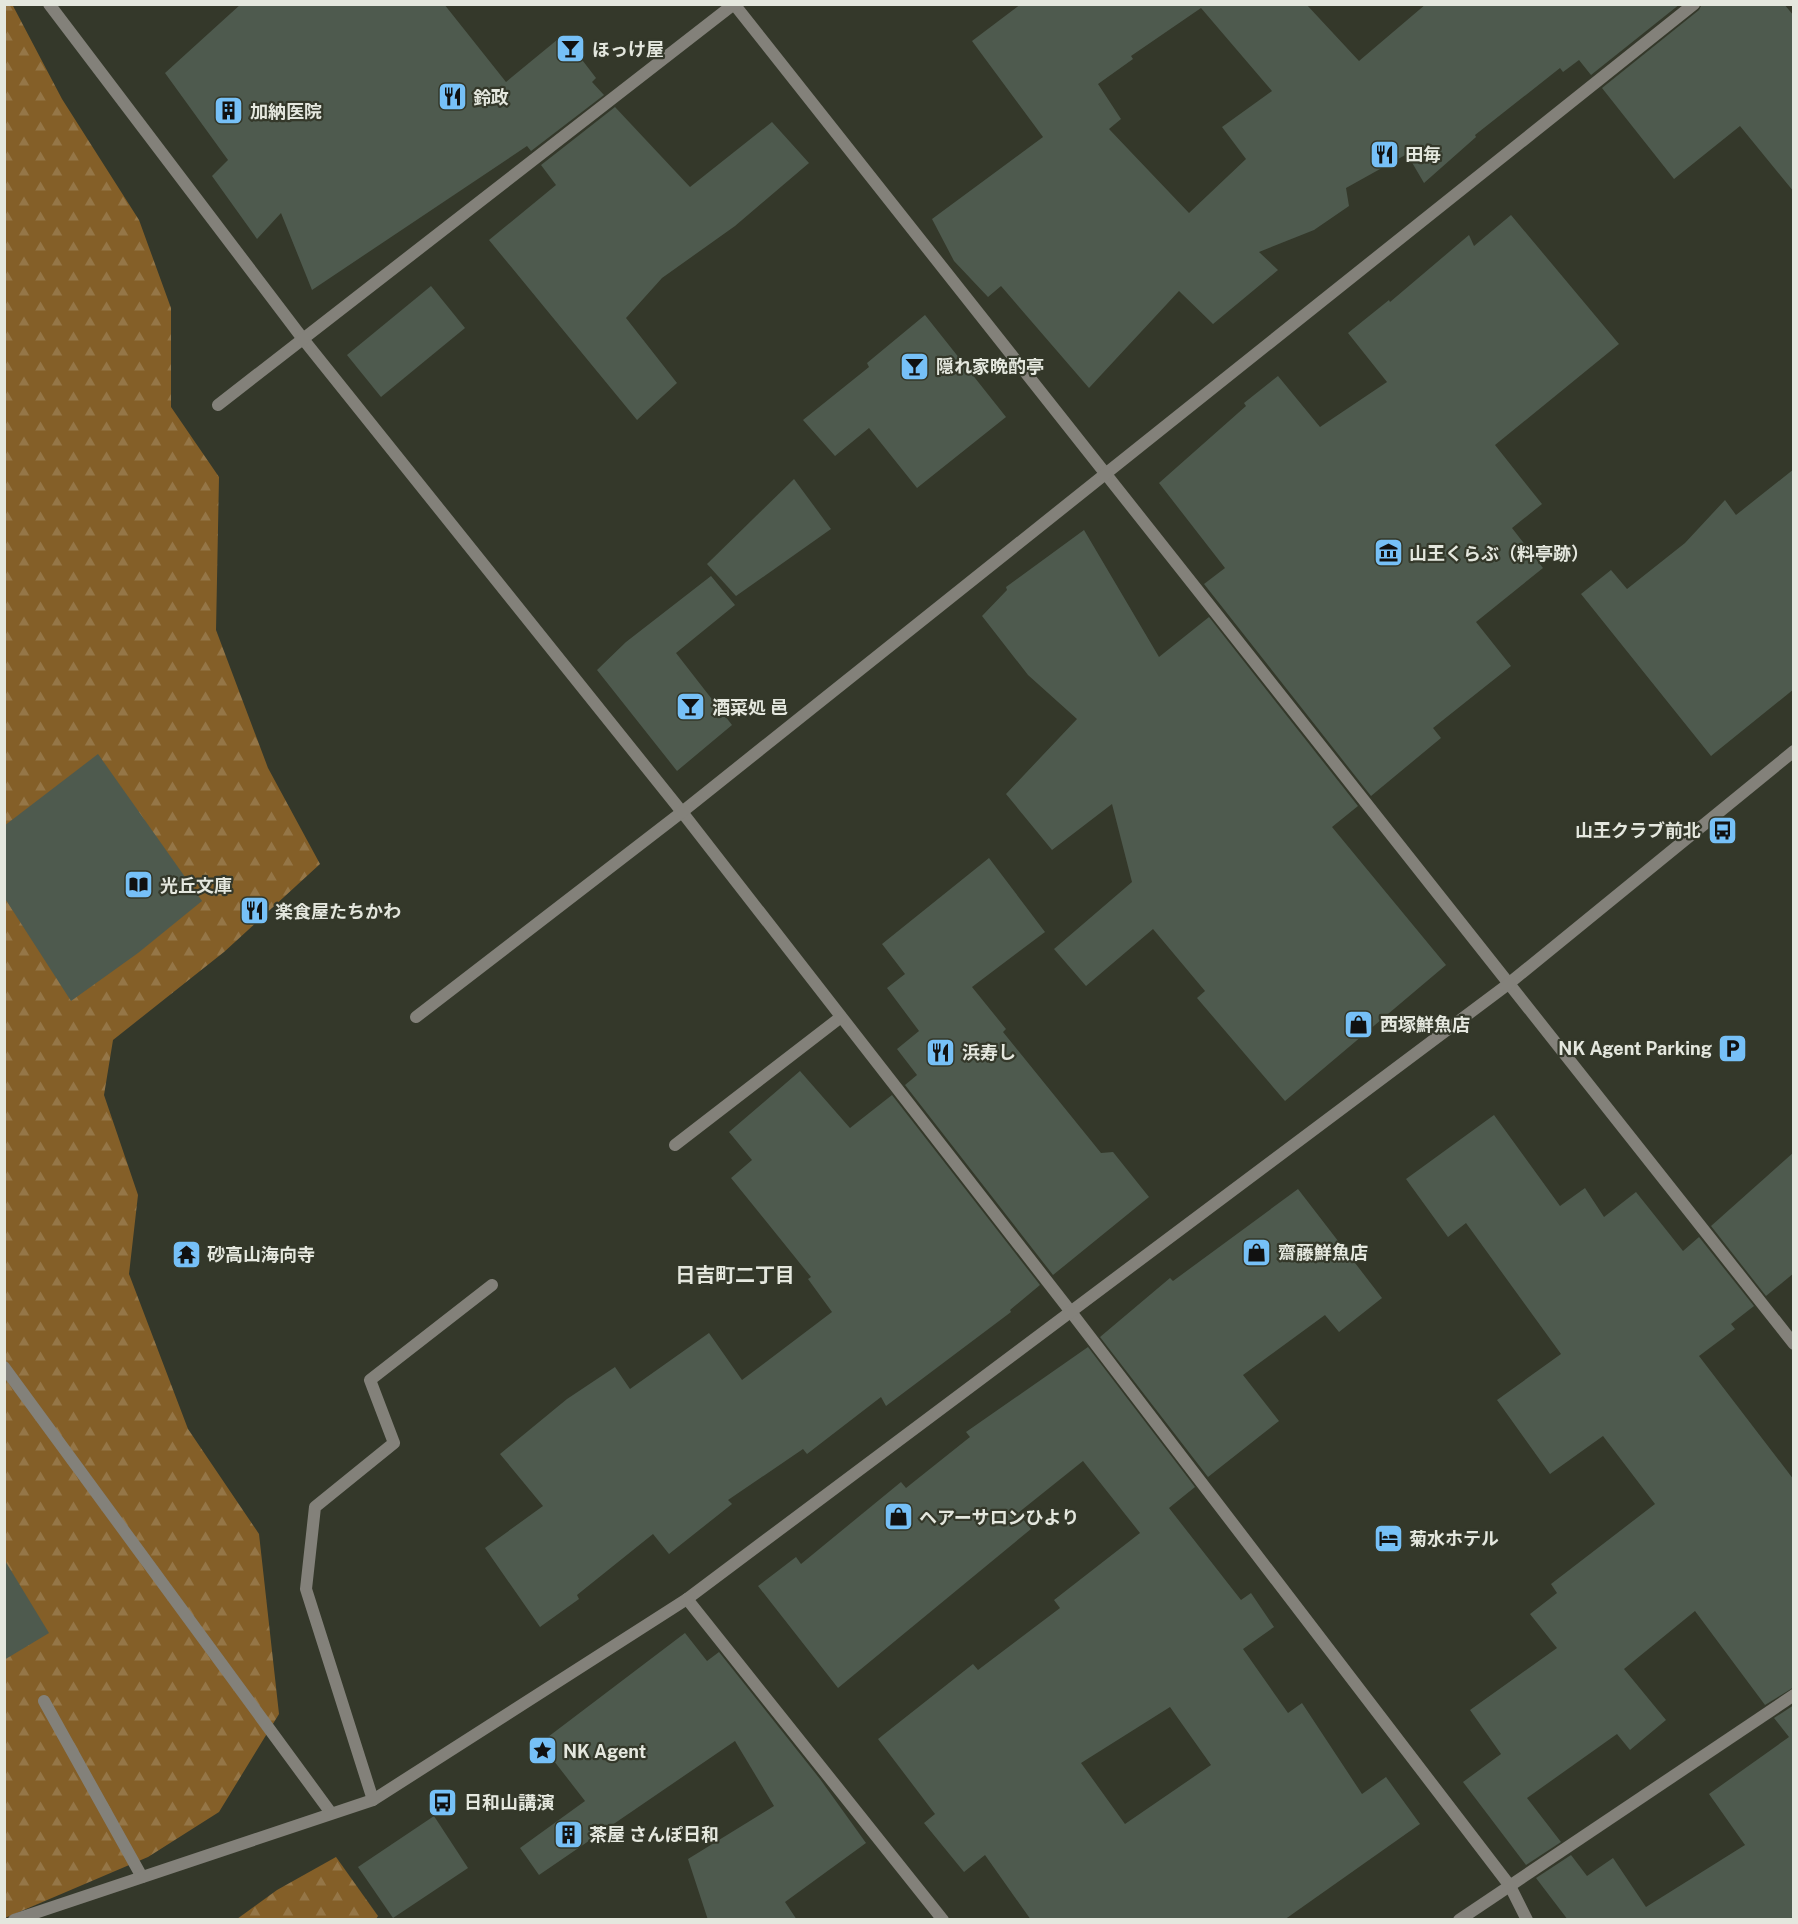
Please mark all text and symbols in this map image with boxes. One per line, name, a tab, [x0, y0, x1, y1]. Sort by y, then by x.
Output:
bar icon: ほっけ屋	[555, 33, 587, 65]
place label: ほっけ屋	[592, 39, 664, 60]
restaurant icon: 鈴政	[436, 81, 468, 113]
place label: 鈴政	[473, 87, 509, 108]
building icon: 加納医院	[213, 95, 245, 127]
place label: 加納医院	[250, 101, 322, 122]
restaurant icon: 田毎	[1368, 138, 1400, 170]
place label: 田毎	[1405, 144, 1441, 165]
bar icon: 隠れ家晩酌亭	[899, 350, 931, 382]
place label: 隠れ家晩酌亭	[936, 356, 1044, 377]
museum icon: 山王くらぶ（料亭跡）	[1372, 537, 1404, 569]
place label: 山王くらぶ（料亭跡）	[1409, 543, 1589, 564]
bar icon: 酒菜処 邑	[675, 691, 707, 723]
place label: 酒菜処 邑	[712, 697, 788, 718]
bus stop icon: 山王クラブ前北	[1706, 814, 1738, 846]
place label: 山王クラブ前北	[1575, 820, 1701, 841]
library icon: 光丘文庫	[123, 869, 155, 901]
place label: 光丘文庫	[160, 875, 232, 896]
restaurant icon: 楽食屋たちかわ	[238, 895, 270, 927]
place label: 楽食屋たちかわ	[275, 901, 401, 922]
shop icon: 西塚鮮魚店	[1343, 1008, 1375, 1040]
place label: 西塚鮮魚店	[1380, 1014, 1470, 1035]
parking icon: NK Agent Parking	[1717, 1032, 1749, 1064]
restaurant icon: 浜寿し	[925, 1036, 957, 1068]
place label: NK Agent Parking	[1558, 1038, 1712, 1059]
place label: 浜寿し	[962, 1042, 1016, 1063]
shop icon: 齋藤鮮魚店	[1241, 1236, 1273, 1268]
temple icon: 砂高山海向寺	[170, 1238, 202, 1270]
place label: 齋藤鮮魚店	[1278, 1242, 1368, 1263]
place label: 砂高山海向寺	[207, 1244, 315, 1265]
district label: 日吉町二丁目	[675, 1263, 795, 1287]
shop icon: ヘアーサロンひより	[882, 1501, 914, 1533]
place label: ヘアーサロンひより	[919, 1507, 1079, 1528]
hotel icon: 菊水ホテル	[1372, 1522, 1404, 1554]
place label: 菊水ホテル	[1409, 1528, 1499, 1549]
place icon: NK Agent	[526, 1735, 558, 1767]
place label: NK Agent	[563, 1741, 646, 1762]
bus stop icon: 日和山講演	[427, 1786, 459, 1818]
place label: 日和山講演	[464, 1792, 554, 1813]
building icon: 茶屋 さんぽ日和	[552, 1818, 584, 1850]
place label: 茶屋 さんぽ日和	[589, 1824, 719, 1845]

